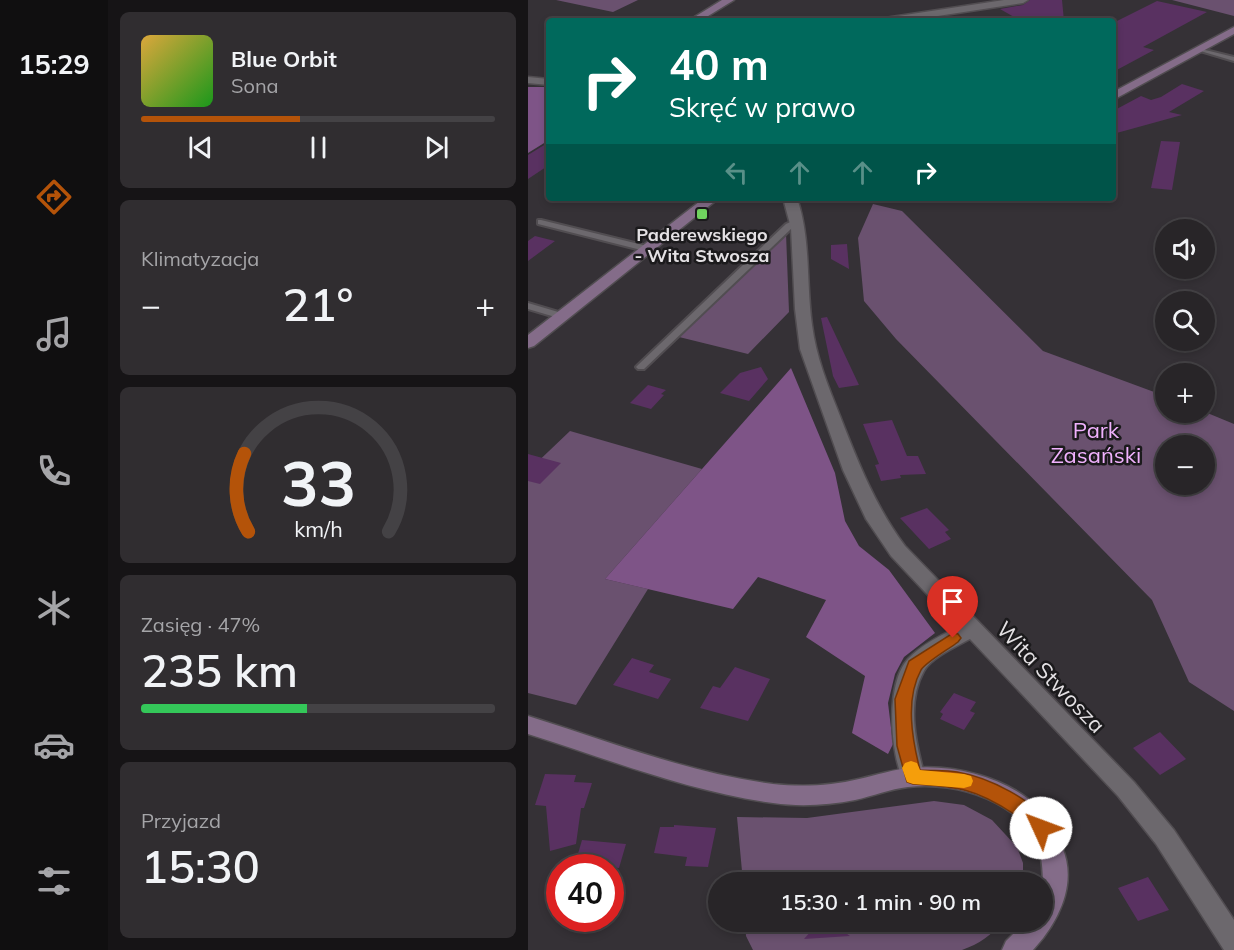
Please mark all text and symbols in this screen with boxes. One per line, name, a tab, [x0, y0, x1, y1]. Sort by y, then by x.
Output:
text: 40 m	[669, 38, 769, 91]
icon: right	[570, 42, 648, 120]
text: Blue Orbit	[231, 45, 337, 73]
text: 15:29	[18, 47, 90, 81]
text: Sona	[231, 73, 279, 98]
text: Skręć w prawo	[669, 90, 856, 124]
icon: previous	[184, 131, 217, 164]
icon: pause	[302, 131, 335, 164]
icon: next	[420, 131, 453, 164]
icon: left	[720, 156, 753, 189]
icon: ahead	[783, 156, 816, 189]
icon: ahead	[846, 156, 879, 189]
icon: right	[909, 156, 942, 189]
icon: directions	[33, 176, 75, 218]
marker: Paderewskiego - Wita Stwosza	[695, 207, 709, 221]
map controls	[1155, 219, 1215, 495]
button: sound	[1155, 219, 1215, 279]
place label: Paderewskiego - Wita Stwosza	[635, 223, 769, 267]
text: Klimatyzacja	[141, 246, 259, 271]
text: 21°	[283, 276, 353, 332]
text: −	[141, 284, 161, 325]
text: +	[475, 284, 495, 325]
button: search	[1155, 291, 1215, 351]
icon: music	[33, 313, 75, 355]
button: +	[1155, 363, 1215, 423]
park label: Park Zasański	[1051, 416, 1141, 469]
button: −	[1155, 435, 1215, 495]
text: 33	[281, 443, 355, 522]
icon: phone	[33, 450, 75, 492]
text: km/h	[294, 515, 342, 542]
pin	[927, 576, 978, 638]
icon: arrive	[936, 585, 969, 618]
icon: climate	[33, 587, 75, 629]
text: Zasięg · 47%	[141, 612, 260, 637]
street label: Wita Stwosza	[991, 615, 1111, 739]
text: 235 km	[141, 642, 298, 698]
icon: car	[33, 724, 75, 766]
position arrow	[1009, 796, 1073, 860]
text: Przyjazd	[141, 808, 221, 833]
text: 15:30	[141, 838, 260, 894]
speed limit sign: 40	[546, 854, 624, 932]
icon: filters	[33, 860, 75, 902]
text: 15:30 · 1 min · 90 m	[780, 888, 981, 916]

